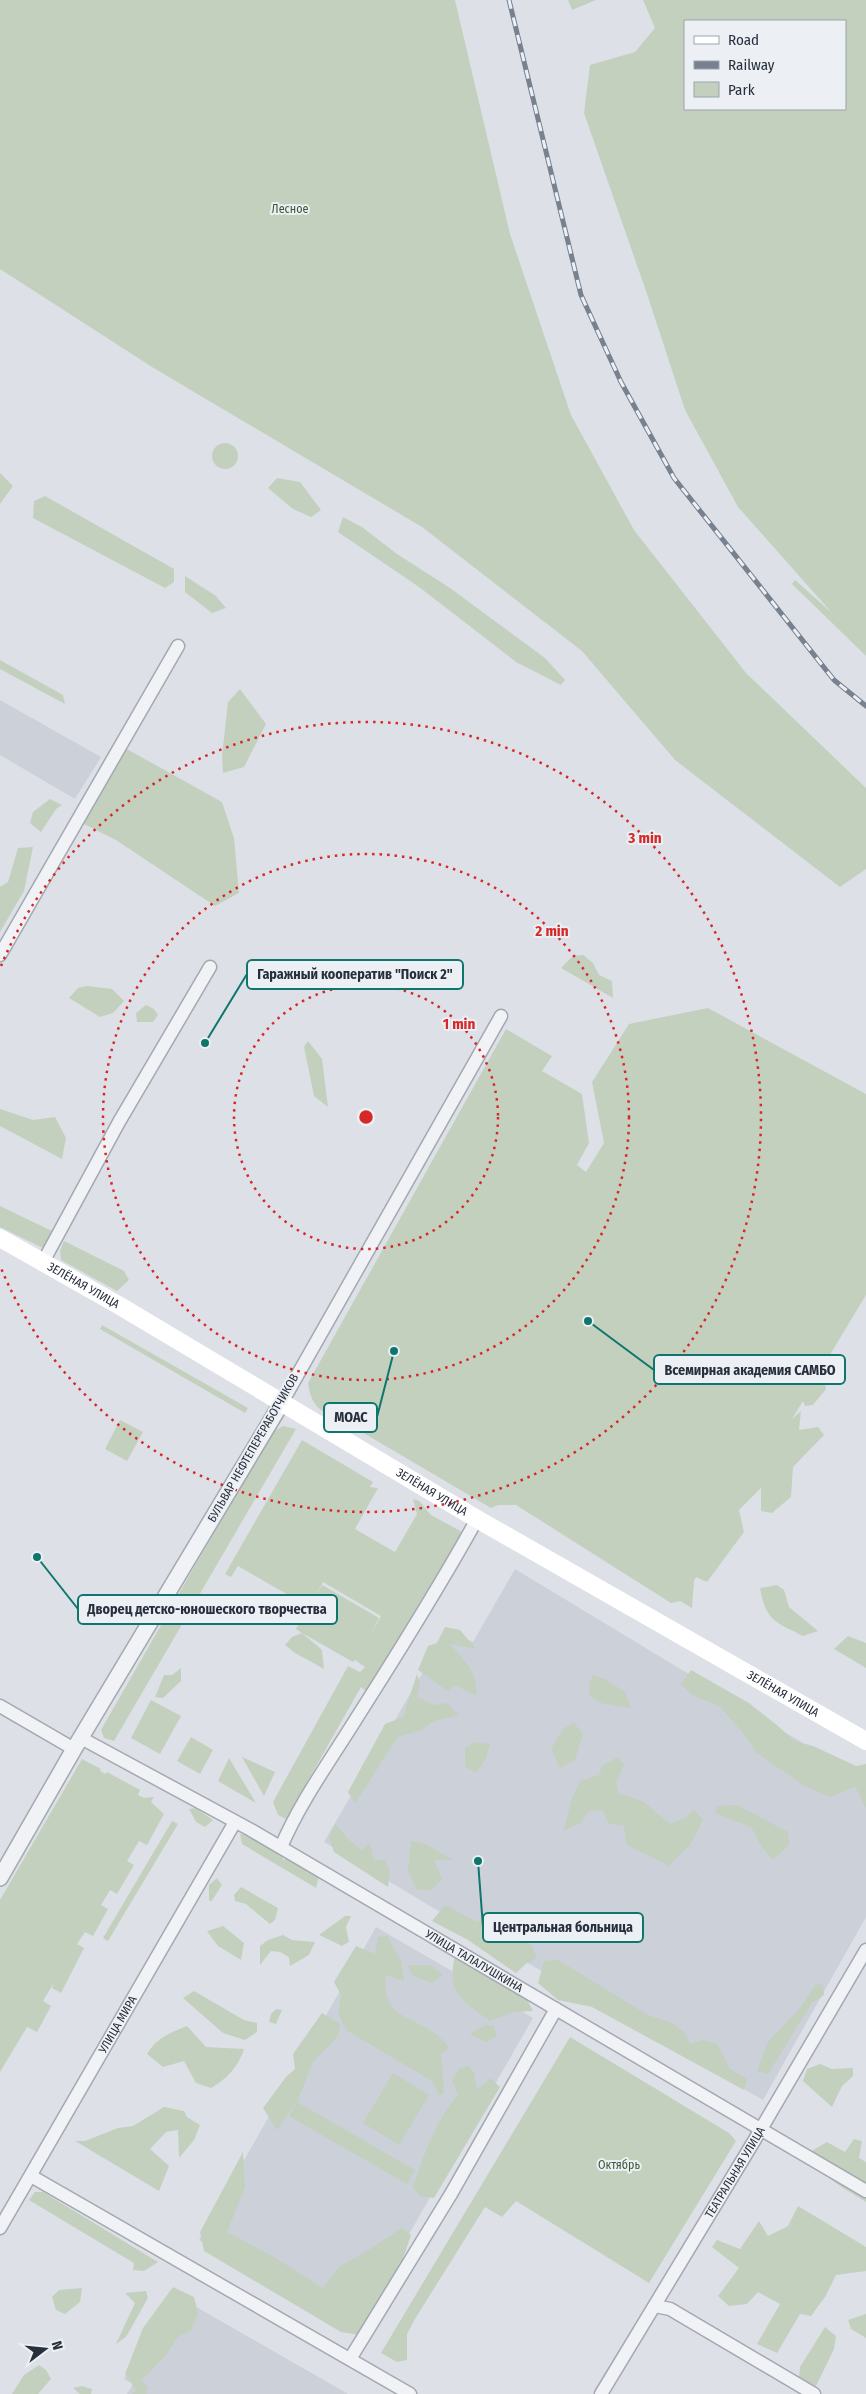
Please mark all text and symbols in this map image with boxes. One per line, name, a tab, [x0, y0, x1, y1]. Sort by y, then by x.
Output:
legend	[684, 20, 846, 110]
text: Road	[728, 31, 759, 49]
text: Railway	[728, 56, 775, 74]
text: Park	[728, 81, 755, 99]
park label: Лесное	[272, 202, 308, 216]
text: 3 min	[627, 829, 662, 847]
text: 2 min	[534, 922, 569, 940]
callout: Гаражный кооператив "Поиск 2"	[247, 960, 463, 989]
text: Гаражный кооператив "Поиск 2"	[257, 966, 453, 983]
text: 1 min	[443, 1015, 475, 1033]
centre of rings	[357, 1108, 375, 1126]
street label: ЗЕЛЁНАЯ УЛИЦА	[45, 1259, 123, 1312]
callout: Всемирная академия САМБО	[654, 1355, 845, 1384]
text: Всемирная академия САМБО	[664, 1362, 836, 1379]
street label: БУЛЬВАР НЕФТЕПЕРЕРАБОТЧИКОВ	[205, 1371, 302, 1525]
callout: МОАС	[324, 1403, 377, 1432]
text: МОАС	[334, 1409, 368, 1426]
street label: ЗЕЛЁНАЯ УЛИЦА	[394, 1465, 471, 1519]
callout: Дворец детско-юношеского творчества	[78, 1595, 337, 1624]
text: Дворец детско-юношеского творчества	[86, 1601, 327, 1618]
street label: ЗЕЛЁНАЯ УЛИЦА	[745, 1668, 822, 1720]
callout: Центральная больница	[483, 1913, 643, 1942]
text: Центральная больница	[493, 1919, 633, 1936]
street label: УЛИЦА ТАЛАЛУШКИНА	[422, 1926, 526, 1995]
street label: УЛИЦА МИРА	[95, 1993, 140, 2057]
street label: ТЕАТРАЛЬНАЯ УЛИЦА	[702, 2124, 768, 2221]
park label: Октябрь	[598, 2158, 640, 2172]
north arrow	[20, 2324, 70, 2374]
text: N	[48, 2339, 66, 2352]

